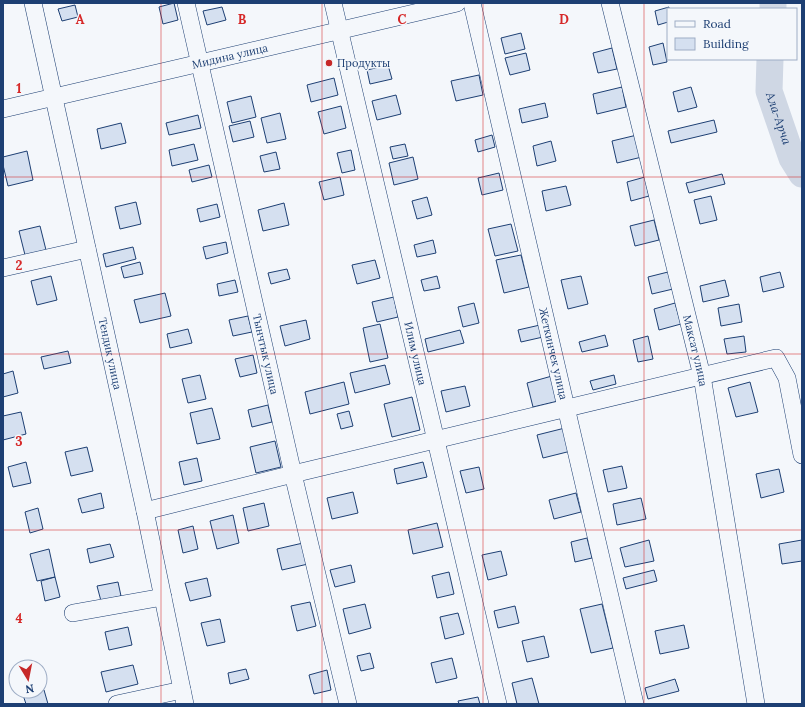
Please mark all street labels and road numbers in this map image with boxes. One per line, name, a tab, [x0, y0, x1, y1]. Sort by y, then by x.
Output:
street label: Мидина улица	[191, 40, 270, 72]
street label: Жеткинчек улица	[536, 306, 571, 401]
street label: Тынчтык улица	[250, 312, 282, 396]
street label: Максат улица	[680, 313, 711, 388]
street label: Тендик улица	[96, 316, 125, 391]
street label: Илим улица	[401, 320, 430, 387]

